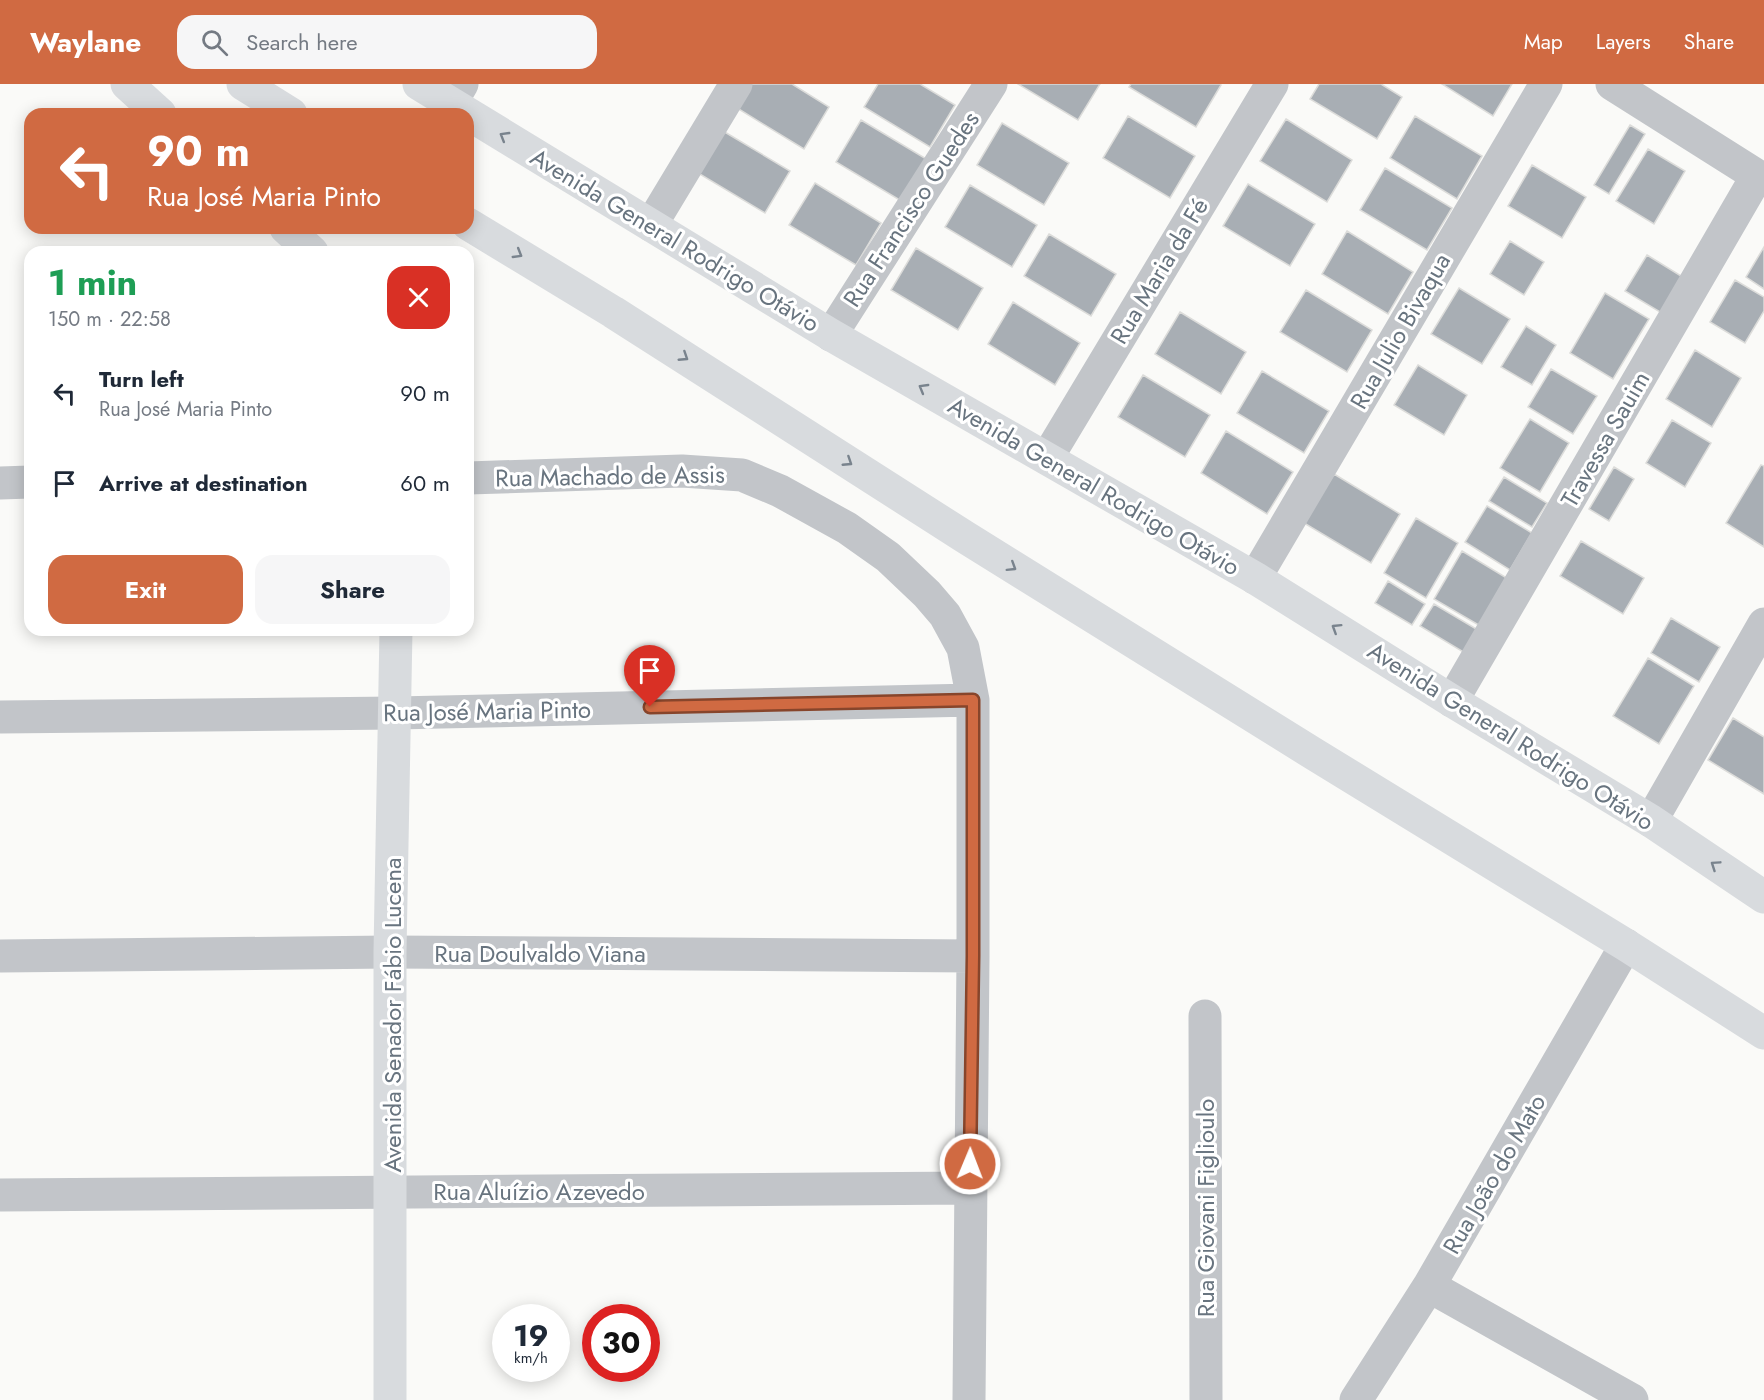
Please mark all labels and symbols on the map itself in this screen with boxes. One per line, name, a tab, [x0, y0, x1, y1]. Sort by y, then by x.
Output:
street label: Rua Francisco Guedes	[834, 104, 988, 314]
one-way arrow	[500, 131, 510, 143]
street label: Avenida General Rodrigo Otávio	[524, 140, 826, 340]
street label: Rua Maria da Fé	[1101, 191, 1217, 351]
one-way arrow	[512, 247, 522, 259]
street label: Rua Julio Bivaqua	[1341, 247, 1459, 415]
one-way arrow	[677, 350, 688, 361]
street label: Travessa Sauim	[1552, 365, 1658, 513]
one-way arrow	[919, 383, 929, 395]
street label: Avenida General Rodrigo Otávio	[942, 388, 1246, 584]
one-way arrow	[841, 455, 852, 466]
street label: Rua Machado de Assis	[495, 456, 725, 496]
one-way arrow	[1006, 559, 1016, 571]
one-way arrow	[1332, 624, 1342, 636]
street label: Avenida General Rodrigo Otávio	[1361, 633, 1661, 839]
pin	[624, 645, 675, 707]
street label: Rua José Maria Pinto	[383, 692, 591, 730]
street label: Avenida Senador Fábio Lucena	[375, 857, 410, 1173]
one-way arrow	[1711, 861, 1722, 872]
street label: Rua Doulvaldo Viana	[434, 936, 646, 971]
street label: Rua João do Mato	[1434, 1088, 1554, 1260]
street label: Rua Giovani Figlioulo	[1188, 1099, 1223, 1317]
position arrow	[938, 1132, 1002, 1196]
street label: Rua Aluízio Azevedo	[433, 1174, 645, 1209]
speed limit sign: 30	[582, 1304, 660, 1382]

